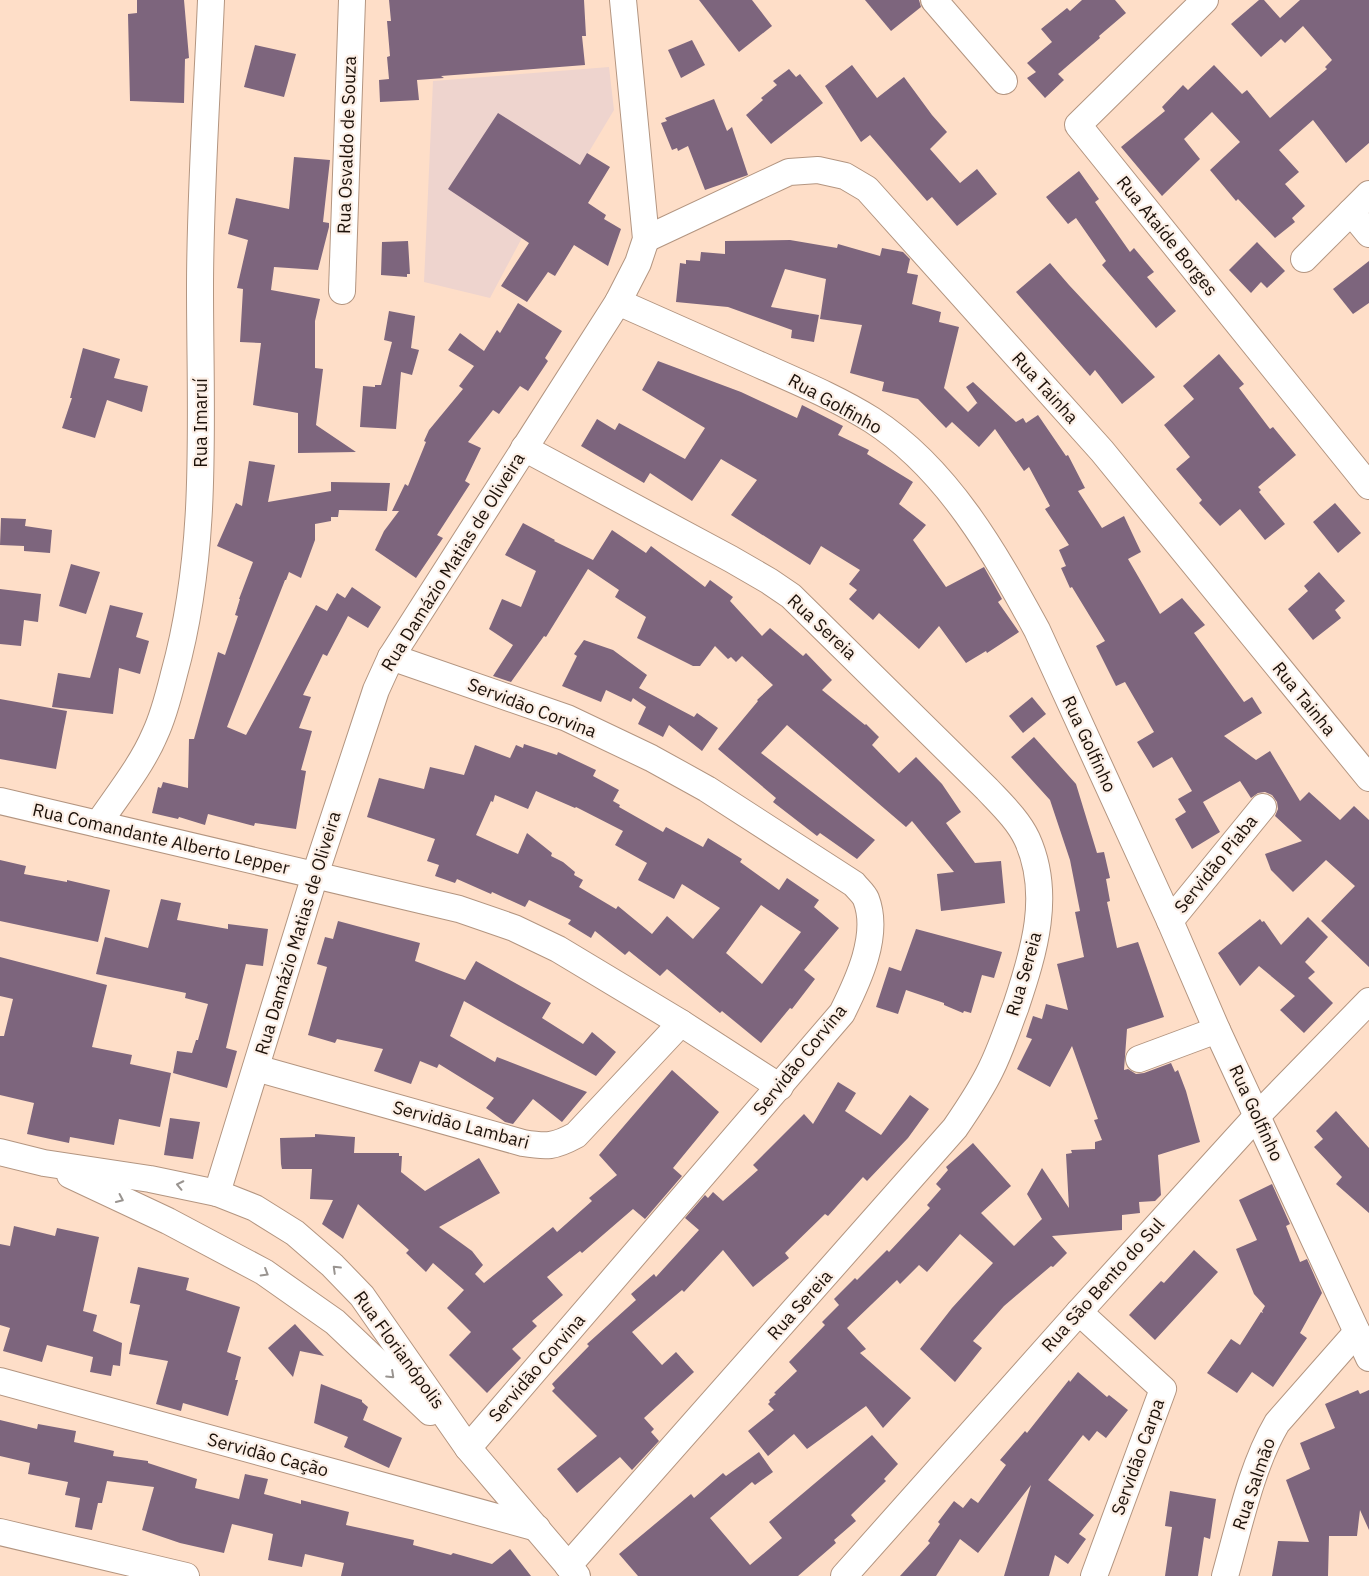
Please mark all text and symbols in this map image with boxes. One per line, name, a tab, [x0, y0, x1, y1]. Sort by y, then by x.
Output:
street label: Rua Osvaldo de Souza	[332, 55, 361, 234]
street label: Rua Ataíde Borges	[1112, 171, 1223, 300]
street label: Rua Tainha	[1007, 347, 1084, 429]
street label: Rua Golfinho	[784, 368, 886, 439]
street label: Rua Imaruí	[189, 378, 212, 468]
street label: Rua Damázio Matias de Oliveira	[376, 448, 530, 675]
street label: Rua Sereia	[783, 589, 862, 665]
street label: Rua Tainha	[1268, 657, 1342, 741]
street label: Servidão Corvina	[465, 672, 600, 743]
street label: Rua Golfinho	[1057, 692, 1122, 796]
street label: Rua Comandante Alberto Lepper	[30, 798, 292, 879]
street label: Rua Damázio Matias de Oliveira	[249, 808, 346, 1057]
street label: Servidão Piaba	[1169, 810, 1263, 918]
street label: Rua Sereia	[1001, 929, 1047, 1019]
street label: Servidão Corvina	[748, 999, 852, 1120]
street label: Rua Golfinho	[1224, 1061, 1289, 1165]
street label: Servidão Lambari	[390, 1095, 532, 1154]
one-way arrow	[175, 1180, 184, 1191]
one-way arrow	[115, 1192, 124, 1203]
street label: Rua São Bento do Sul	[1036, 1213, 1169, 1357]
street label: Rua Sereia	[762, 1265, 837, 1344]
one-way arrow	[332, 1266, 341, 1275]
one-way arrow	[259, 1267, 268, 1277]
street label: Rua Florianópolis	[349, 1286, 450, 1413]
street label: Servidão Corvina	[483, 1308, 590, 1427]
one-way arrow	[385, 1369, 394, 1378]
street label: Servidão Carpa	[1106, 1395, 1169, 1518]
street label: Servidão Cação	[205, 1427, 331, 1482]
street label: Rua Salmão	[1227, 1435, 1280, 1533]

